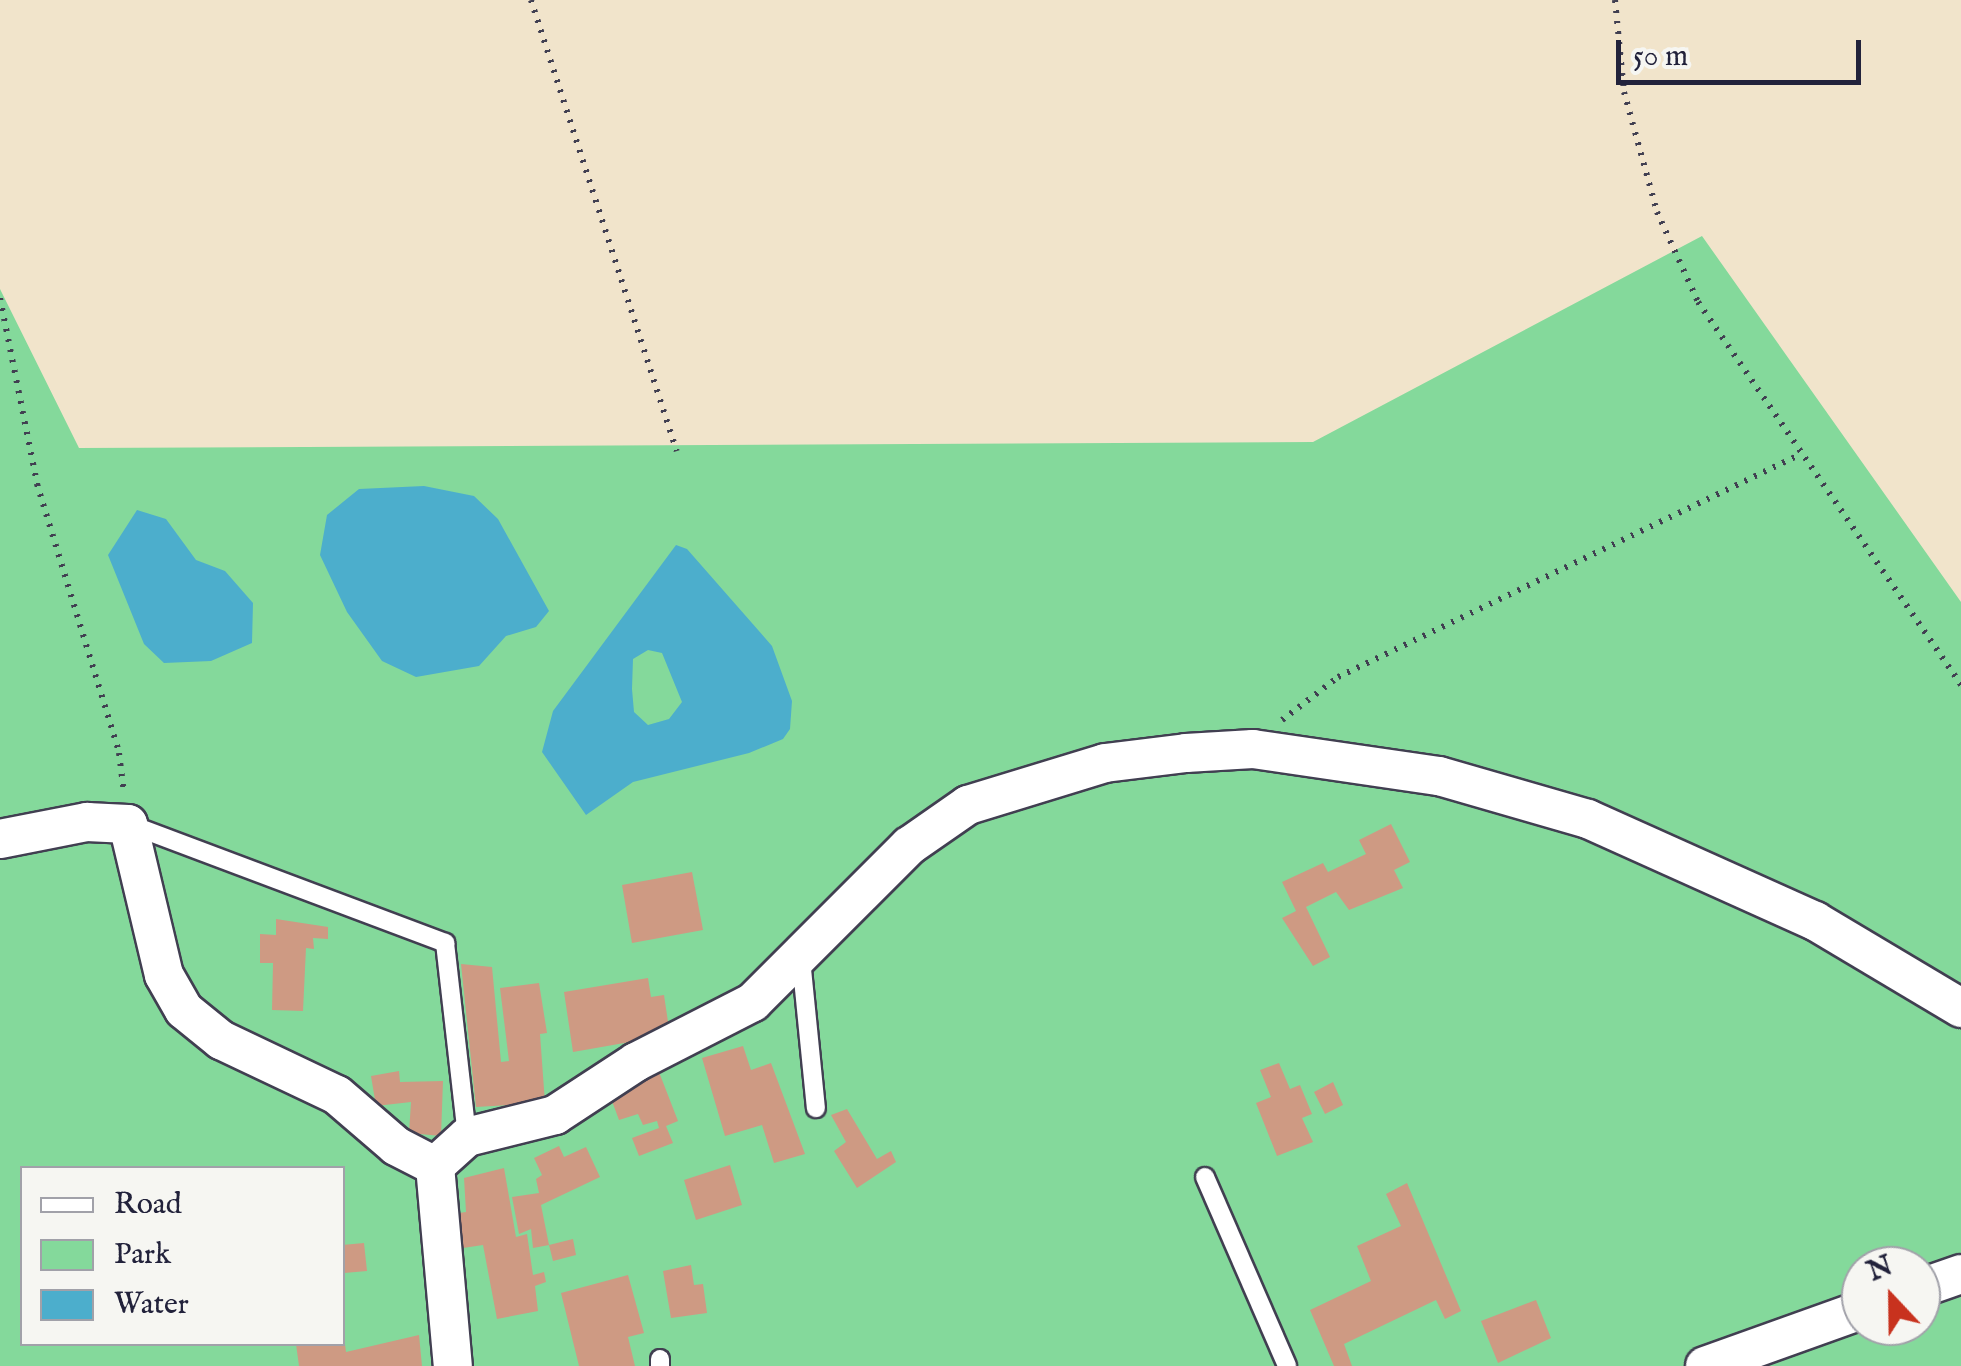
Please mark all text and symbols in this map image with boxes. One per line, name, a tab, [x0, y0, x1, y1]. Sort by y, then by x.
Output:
scale bar	[1621, 20, 1866, 82]
text: 50 m	[1633, 38, 1688, 76]
legend	[20, 1166, 345, 1346]
text: Road	[114, 1186, 182, 1224]
text: Park	[114, 1236, 171, 1274]
north arrow	[1841, 1246, 1941, 1346]
text: N	[1863, 1249, 1898, 1290]
text: Water	[114, 1286, 189, 1324]

